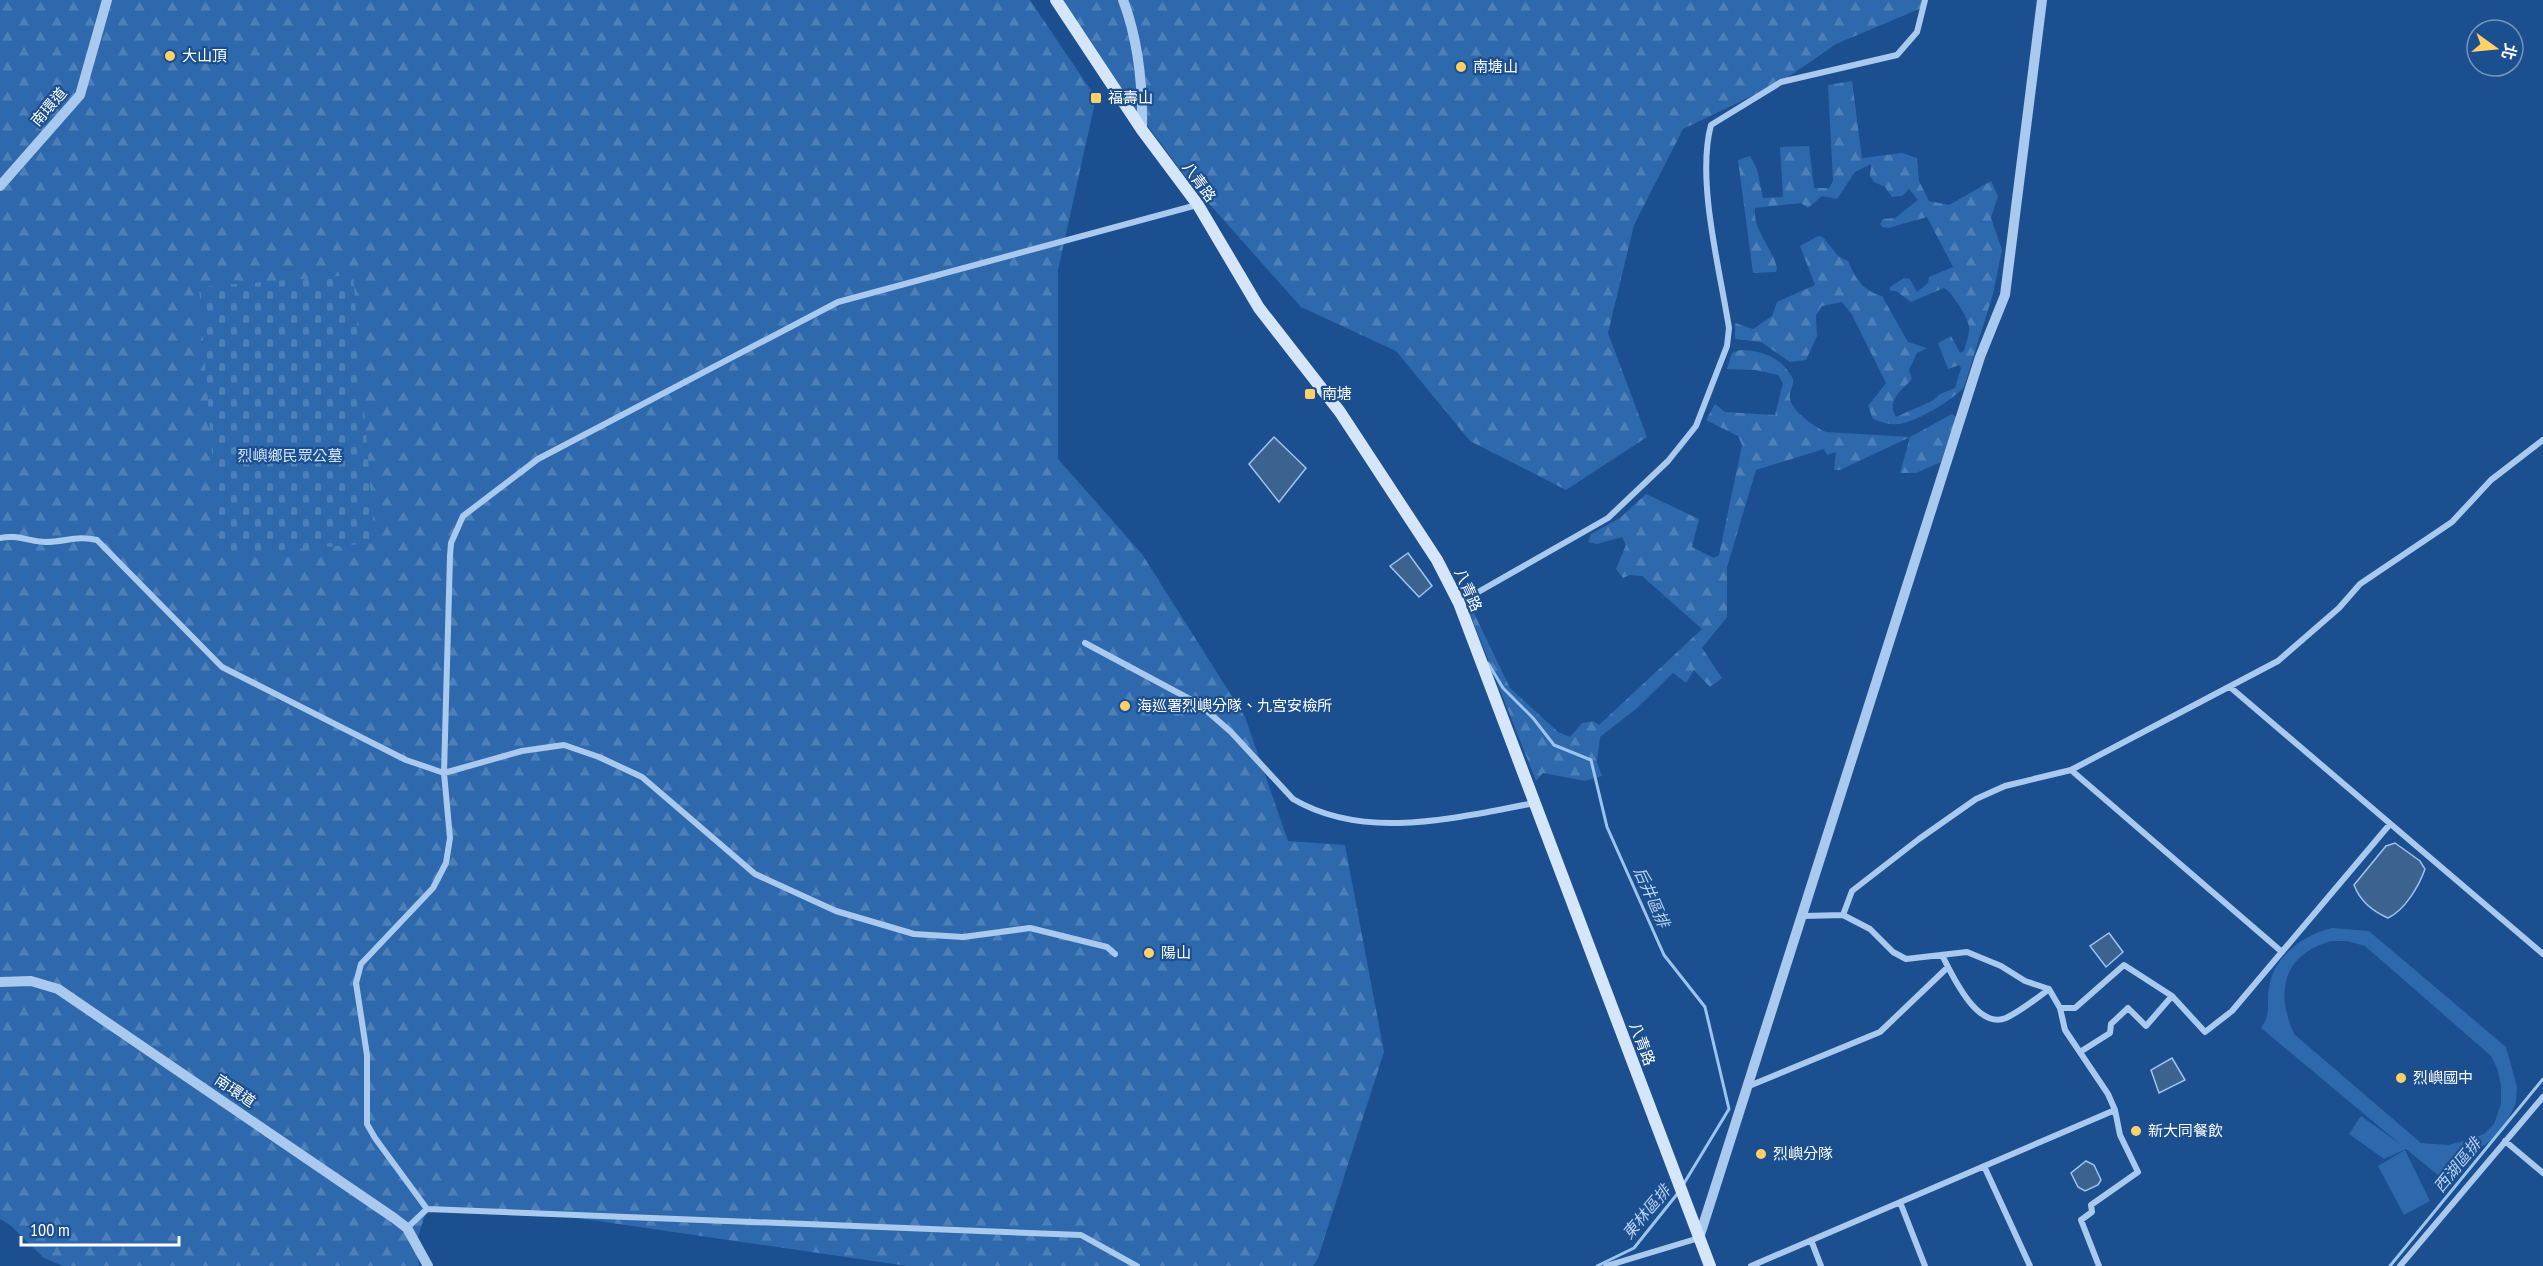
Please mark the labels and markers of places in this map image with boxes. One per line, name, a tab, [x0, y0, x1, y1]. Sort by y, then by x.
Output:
place label: 大山頂	[182, 46, 227, 65]
marker: 大山頂	[163, 49, 177, 63]
place label: 南塘山	[1473, 57, 1518, 76]
marker: 南塘山	[1454, 60, 1468, 74]
place label: 福壽山	[1108, 88, 1153, 107]
marker: 福壽山	[1089, 91, 1103, 105]
place label: 南塘	[1322, 384, 1352, 403]
marker: 南塘	[1303, 387, 1317, 401]
place label: 海巡署烈嶼分隊、九宮安檢所	[1137, 696, 1332, 715]
marker: 海巡署烈嶼分隊、九宮安檢所	[1118, 699, 1132, 713]
place label: 陽山	[1161, 943, 1191, 962]
marker: 陽山	[1142, 946, 1156, 960]
place label: 烈嶼國中	[2413, 1068, 2473, 1087]
marker: 烈嶼國中	[2394, 1071, 2408, 1085]
place label: 新大同餐飲	[2148, 1121, 2223, 1140]
marker: 新大同餐飲	[2129, 1124, 2143, 1138]
place label: 烈嶼分隊	[1773, 1144, 1833, 1163]
marker: 烈嶼分隊	[1754, 1147, 1768, 1161]

